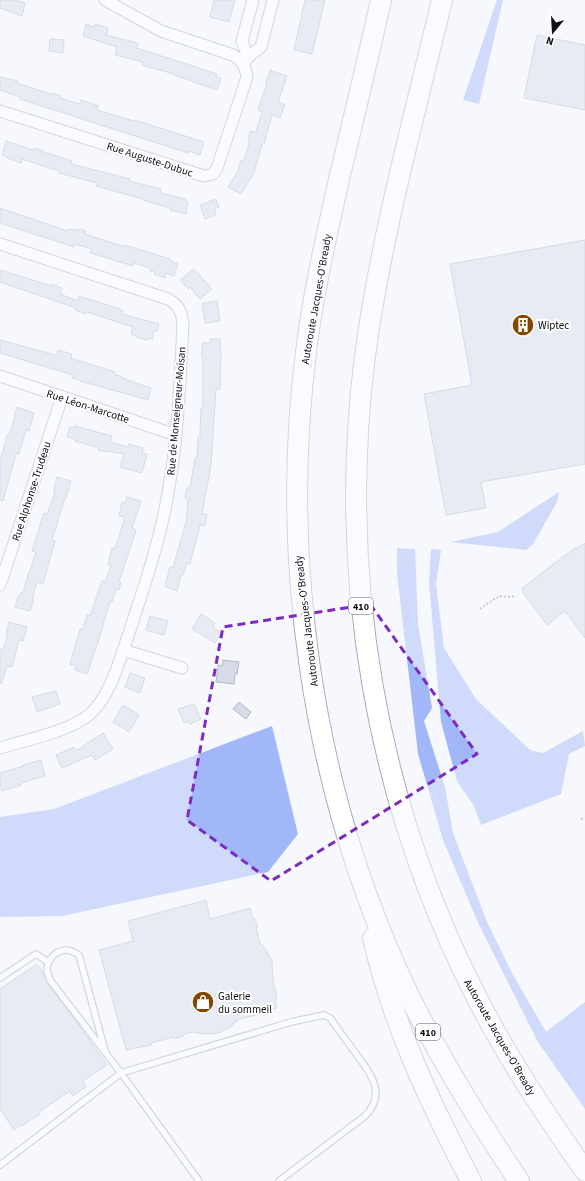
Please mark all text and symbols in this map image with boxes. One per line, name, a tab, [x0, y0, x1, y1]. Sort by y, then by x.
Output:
north arrow	[533, 12, 573, 52]
text: N	[544, 33, 556, 49]
street label: Rue Auguste-Dubuc	[105, 138, 195, 181]
street label: Autoroute Jacques-O'Bready	[298, 233, 335, 365]
building icon: Wiptec	[510, 312, 536, 338]
place label: Wiptec	[538, 318, 569, 333]
street label: Rue de Monseigneur-Moisan	[163, 346, 190, 476]
street label: Rue Léon-Marcotte	[44, 386, 132, 427]
street label: Rue Alphonse-Trudeau	[8, 439, 55, 543]
street label: Autoroute Jacques-O'Bready	[291, 555, 322, 687]
road number: 410	[349, 598, 373, 614]
street label: Autoroute Jacques-O'Bready	[460, 976, 539, 1098]
shop icon: Galerie du sommeil	[190, 989, 216, 1015]
place label: Galerie du sommeil	[218, 989, 272, 1017]
road number: 410	[416, 1024, 440, 1040]

